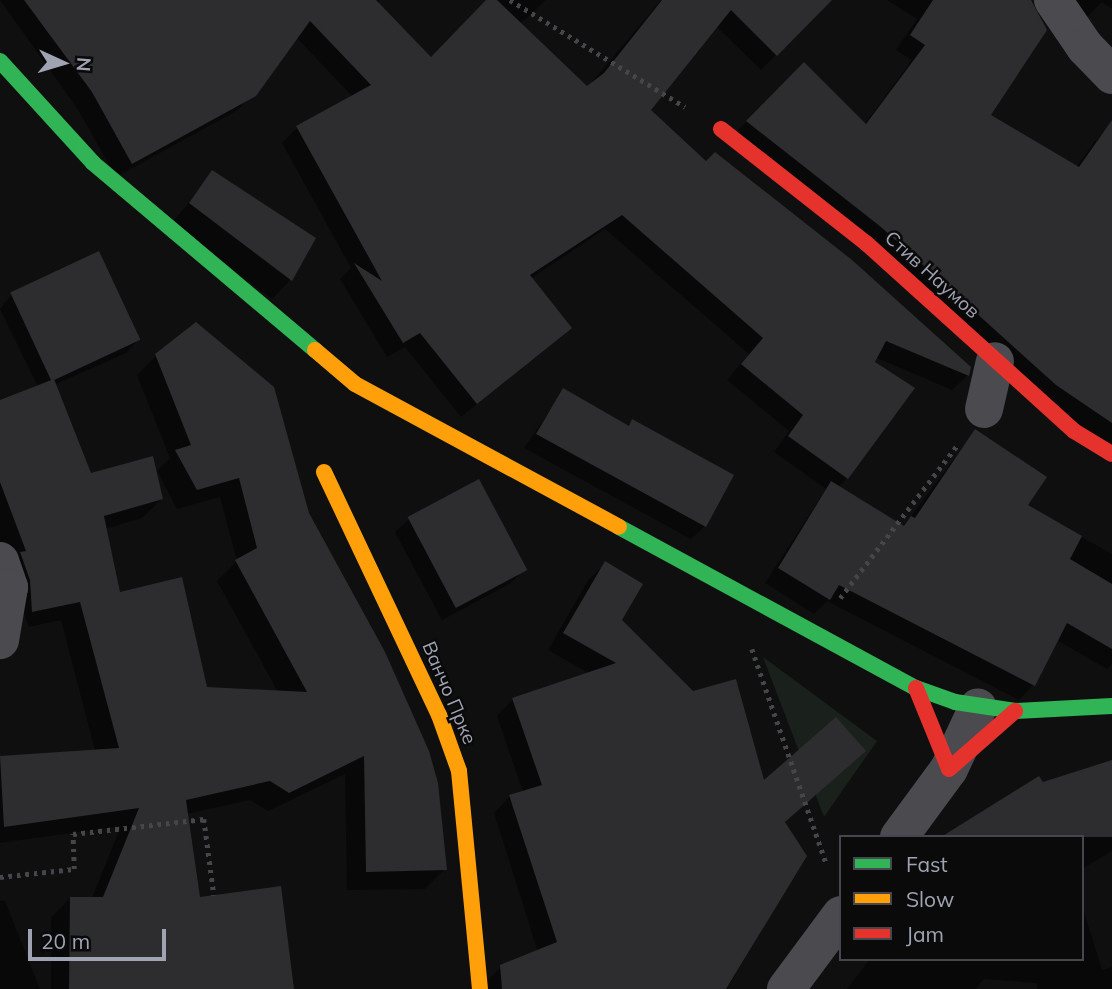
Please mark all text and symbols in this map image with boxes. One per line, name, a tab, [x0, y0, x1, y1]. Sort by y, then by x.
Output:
north arrow	[28, 28, 98, 98]
text: N	[71, 56, 96, 72]
street label: Стив Наумов	[880, 227, 984, 323]
street label: Ванчо Прке	[417, 638, 481, 748]
legend	[839, 835, 1084, 961]
text: Fast	[906, 851, 948, 877]
text: Slow	[906, 886, 954, 912]
scale bar	[32, 916, 170, 960]
text: Jam	[906, 921, 944, 947]
text: 20 m	[41, 928, 90, 954]

